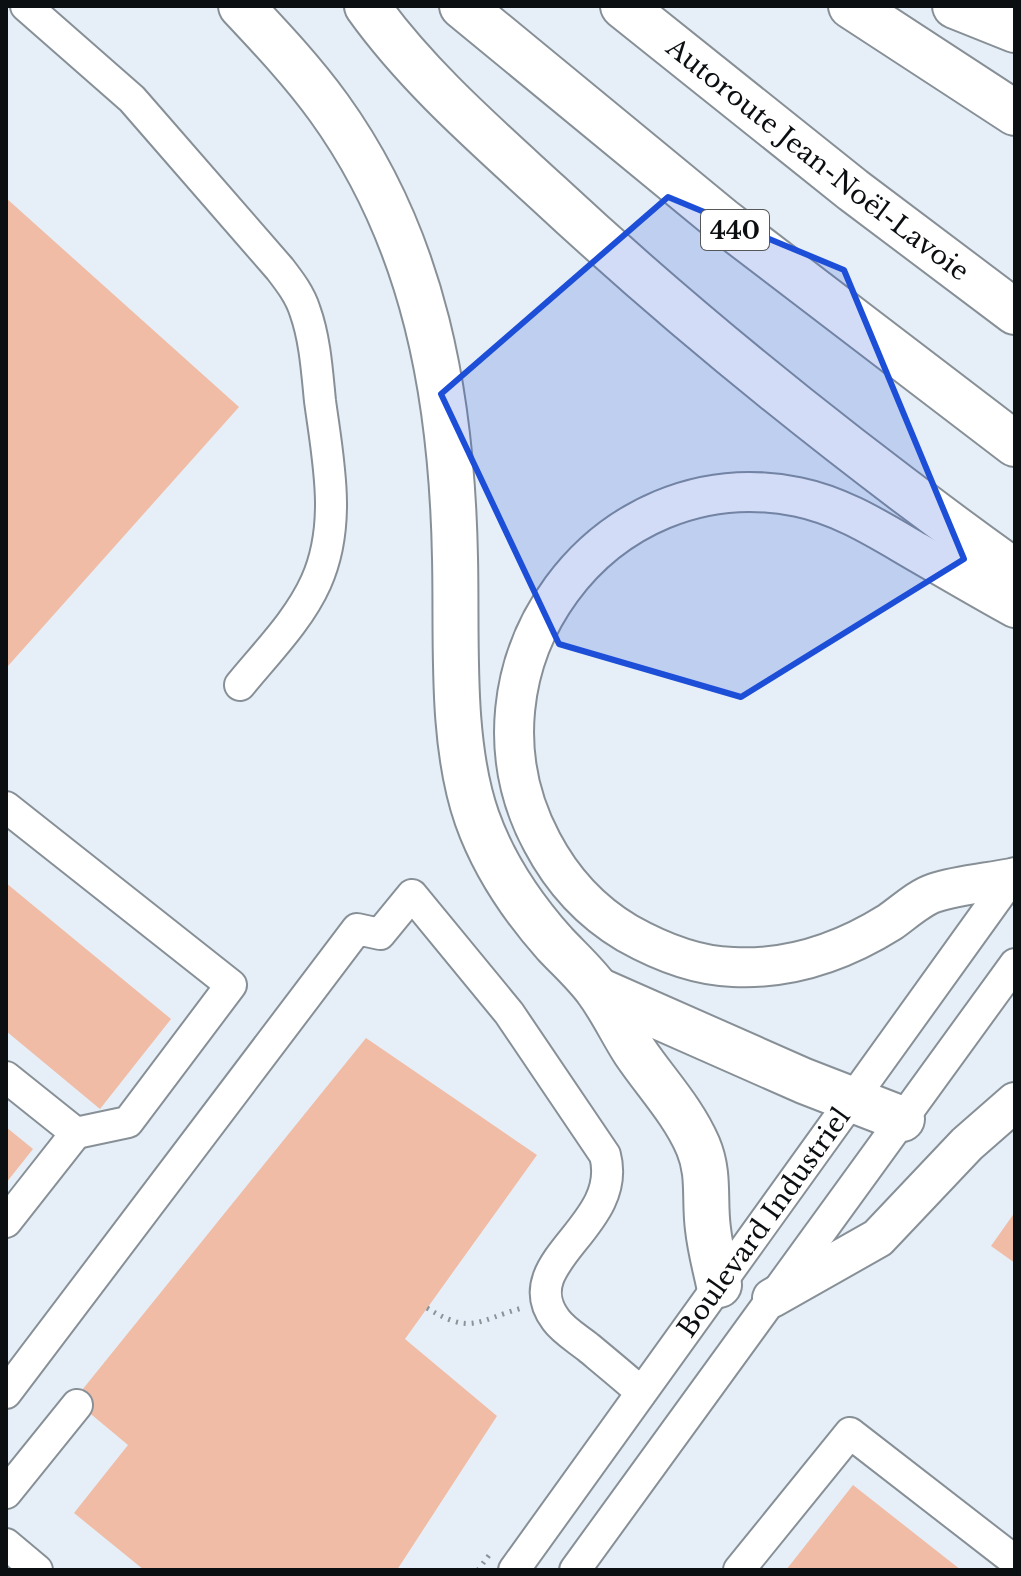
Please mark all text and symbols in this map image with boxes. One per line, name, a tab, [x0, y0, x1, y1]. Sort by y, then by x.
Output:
street label: Autoroute Jean-Noël-Lavoie	[659, 31, 975, 288]
road number: 440	[701, 210, 769, 250]
street label: Boulevard Industriel	[671, 1102, 857, 1343]

